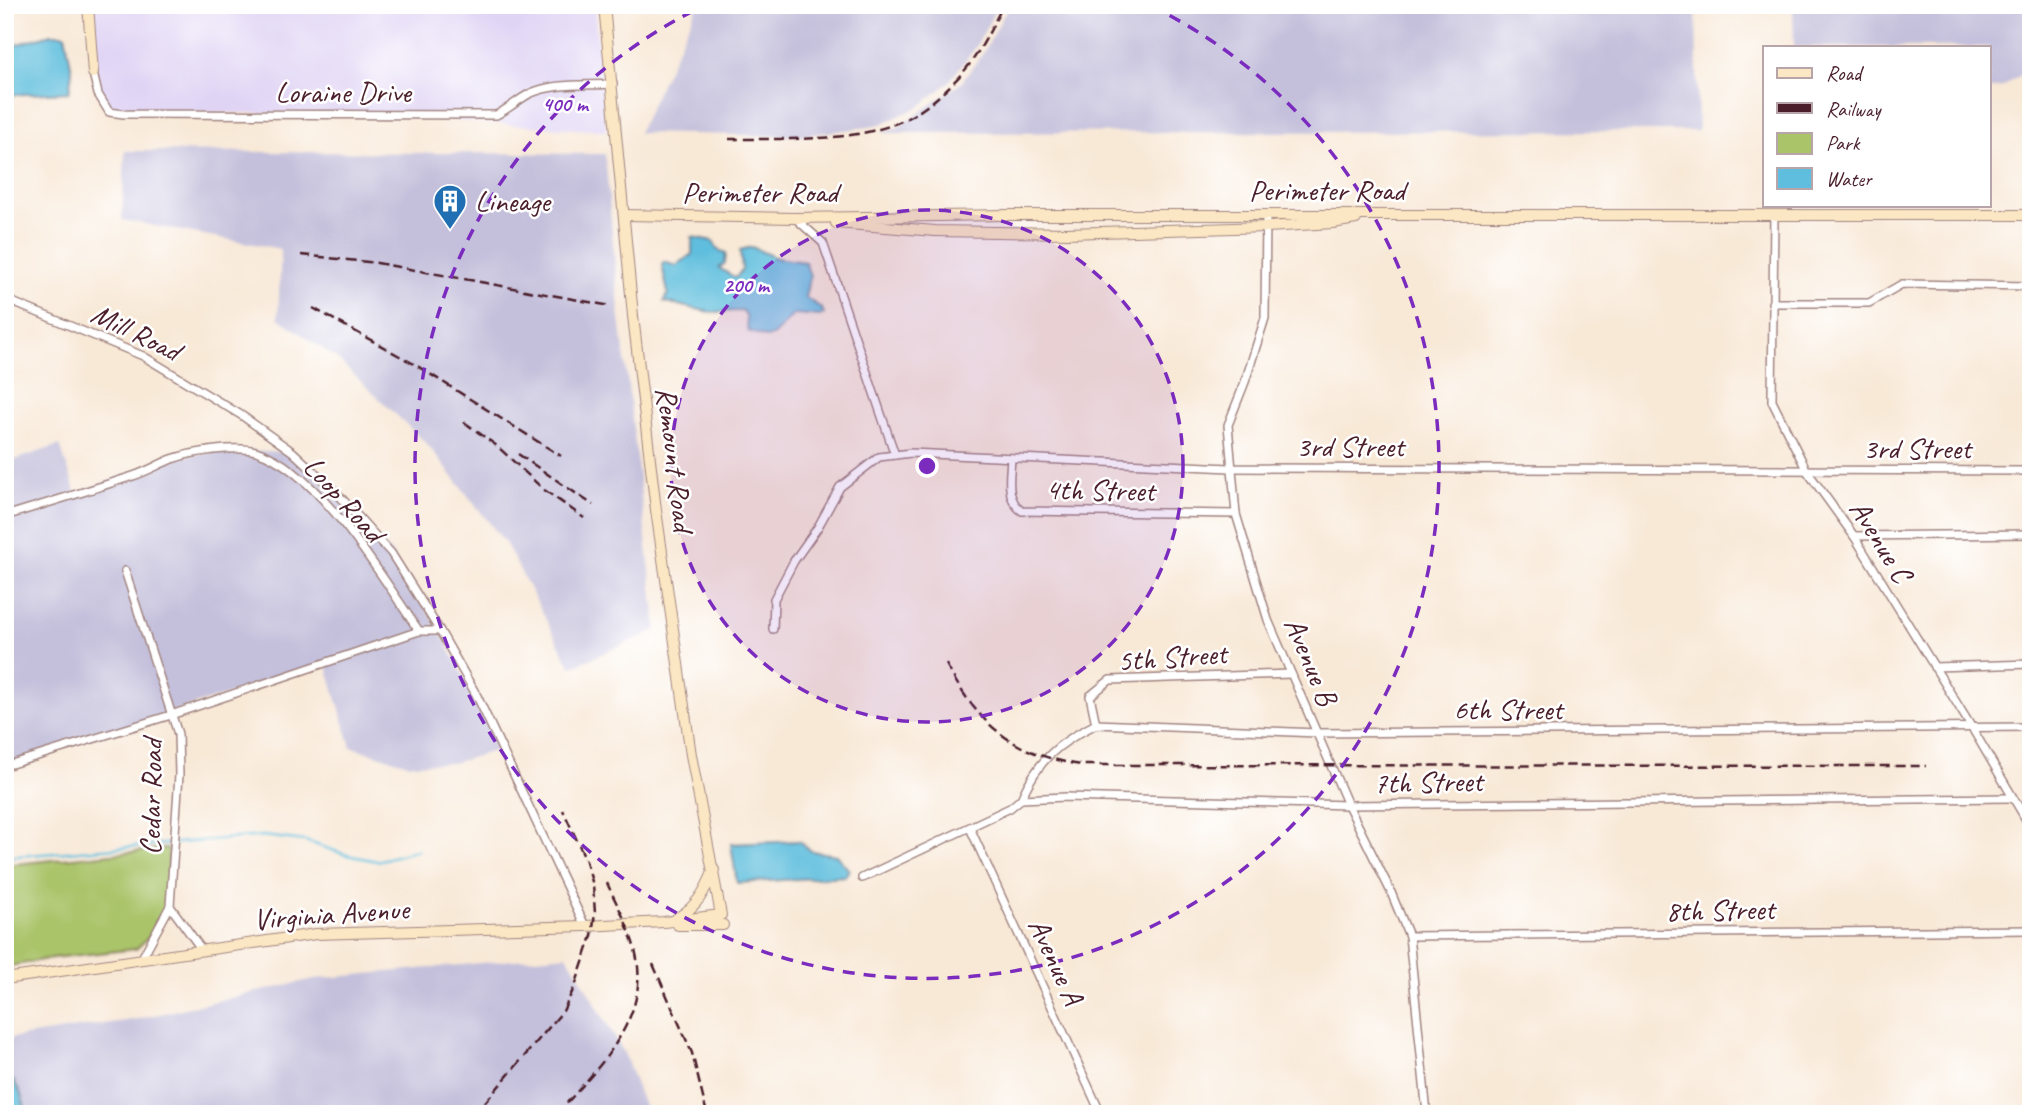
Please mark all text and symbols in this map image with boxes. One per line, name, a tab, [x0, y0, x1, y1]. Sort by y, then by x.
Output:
legend	[1763, 46, 1990, 206]
text: Road	[1826, 60, 1865, 86]
street label: Loraine Drive	[275, 73, 413, 111]
text: 400 m	[542, 91, 590, 117]
text: Railway	[1826, 96, 1882, 122]
text: Park	[1826, 130, 1861, 156]
text: Water	[1826, 166, 1873, 192]
street label: Perimeter Road	[1249, 171, 1409, 209]
street label: Perimeter Road	[682, 173, 842, 211]
building icon: Lineage	[431, 182, 469, 231]
place label: Lineage	[475, 182, 552, 220]
text: 200 m	[723, 272, 771, 298]
street label: Mill Road	[85, 294, 191, 372]
street label: Remount Road	[647, 385, 703, 537]
street label: 3rd Street	[1296, 427, 1407, 465]
street label: 3rd Street	[1863, 429, 1974, 467]
street label: Loop Road	[295, 448, 395, 553]
centre of rings	[915, 454, 939, 478]
street label: 4th Street	[1045, 470, 1158, 510]
street label: Avenue C	[1841, 493, 1923, 592]
street label: Avenue B	[1276, 611, 1347, 713]
street label: 5th Street	[1116, 634, 1231, 680]
street label: 6th Street	[1453, 690, 1566, 728]
street label: Cedar Road	[131, 734, 171, 855]
street label: 7th Street	[1373, 762, 1486, 802]
street label: Virginia Avenue	[252, 889, 412, 938]
street label: 8th Street	[1665, 890, 1778, 930]
street label: Avenue A	[1019, 912, 1093, 1012]

